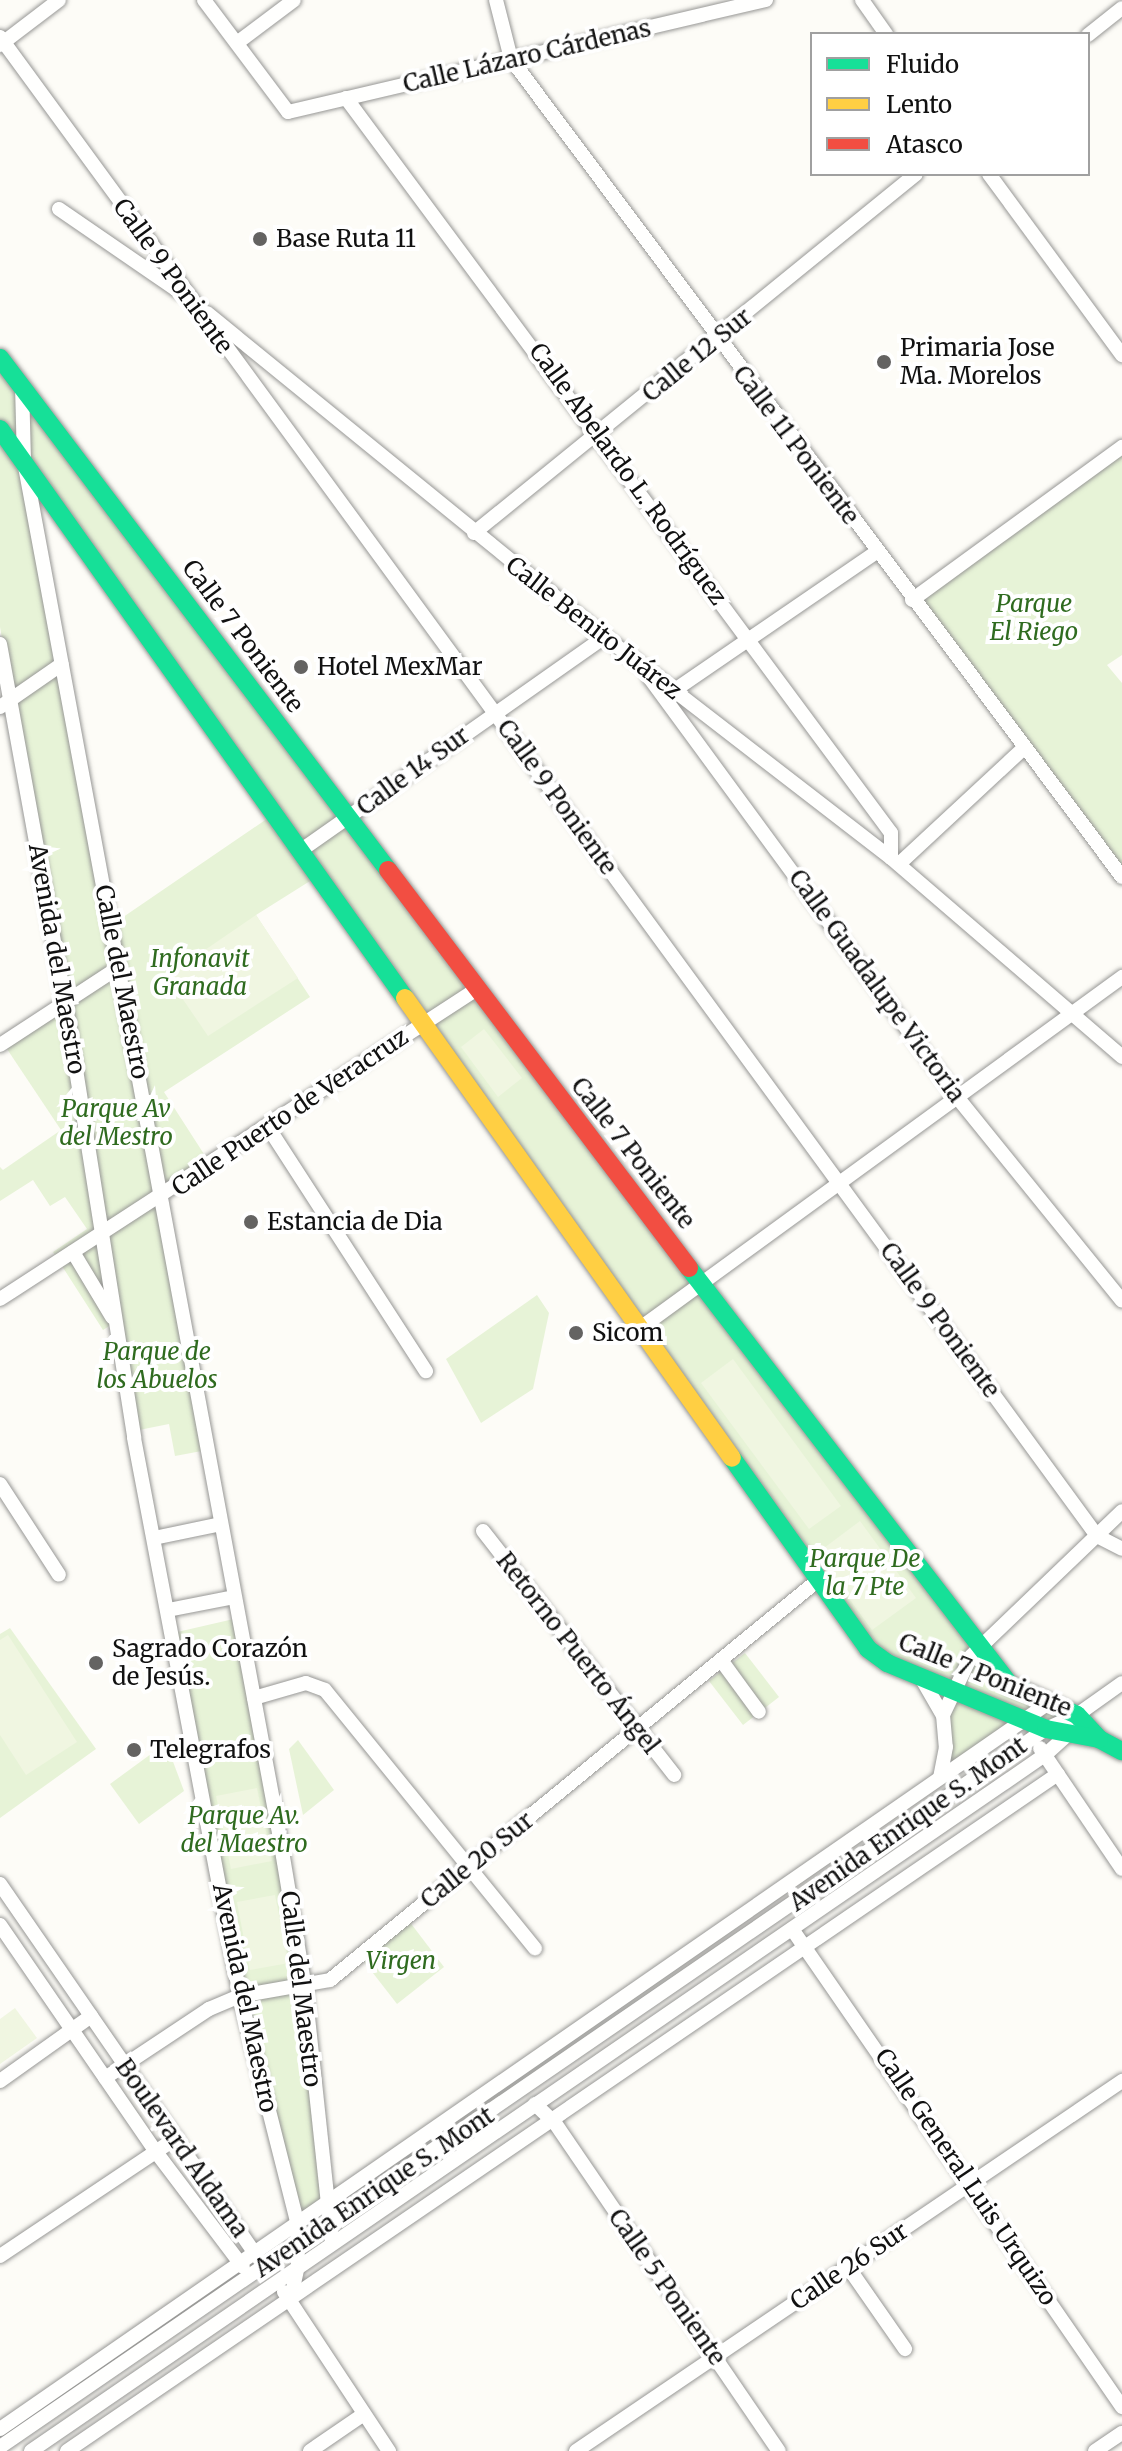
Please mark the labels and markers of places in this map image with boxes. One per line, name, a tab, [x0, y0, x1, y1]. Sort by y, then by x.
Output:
place label: Base Ruta 11	[276, 225, 416, 253]
marker: Base Ruta 11	[251, 230, 269, 248]
place label: Primaria Jose Ma. Morelos	[900, 334, 1054, 390]
marker: Primaria Jose Ma. Morelos	[875, 353, 893, 371]
place label: Hotel MexMar	[317, 653, 482, 681]
marker: Hotel MexMar	[292, 658, 310, 676]
place label: Estancia de Dia	[267, 1208, 443, 1236]
marker: Estancia de Dia	[242, 1213, 260, 1231]
place label: Sicom	[592, 1319, 663, 1347]
marker: Sicom	[567, 1324, 585, 1342]
place label: Sagrado Corazón de Jesús.	[112, 1635, 308, 1691]
marker: Sagrado Corazón de Jesús.	[87, 1654, 105, 1672]
place label: Telegrafos	[150, 1736, 271, 1764]
marker: Telegrafos	[125, 1741, 143, 1759]

